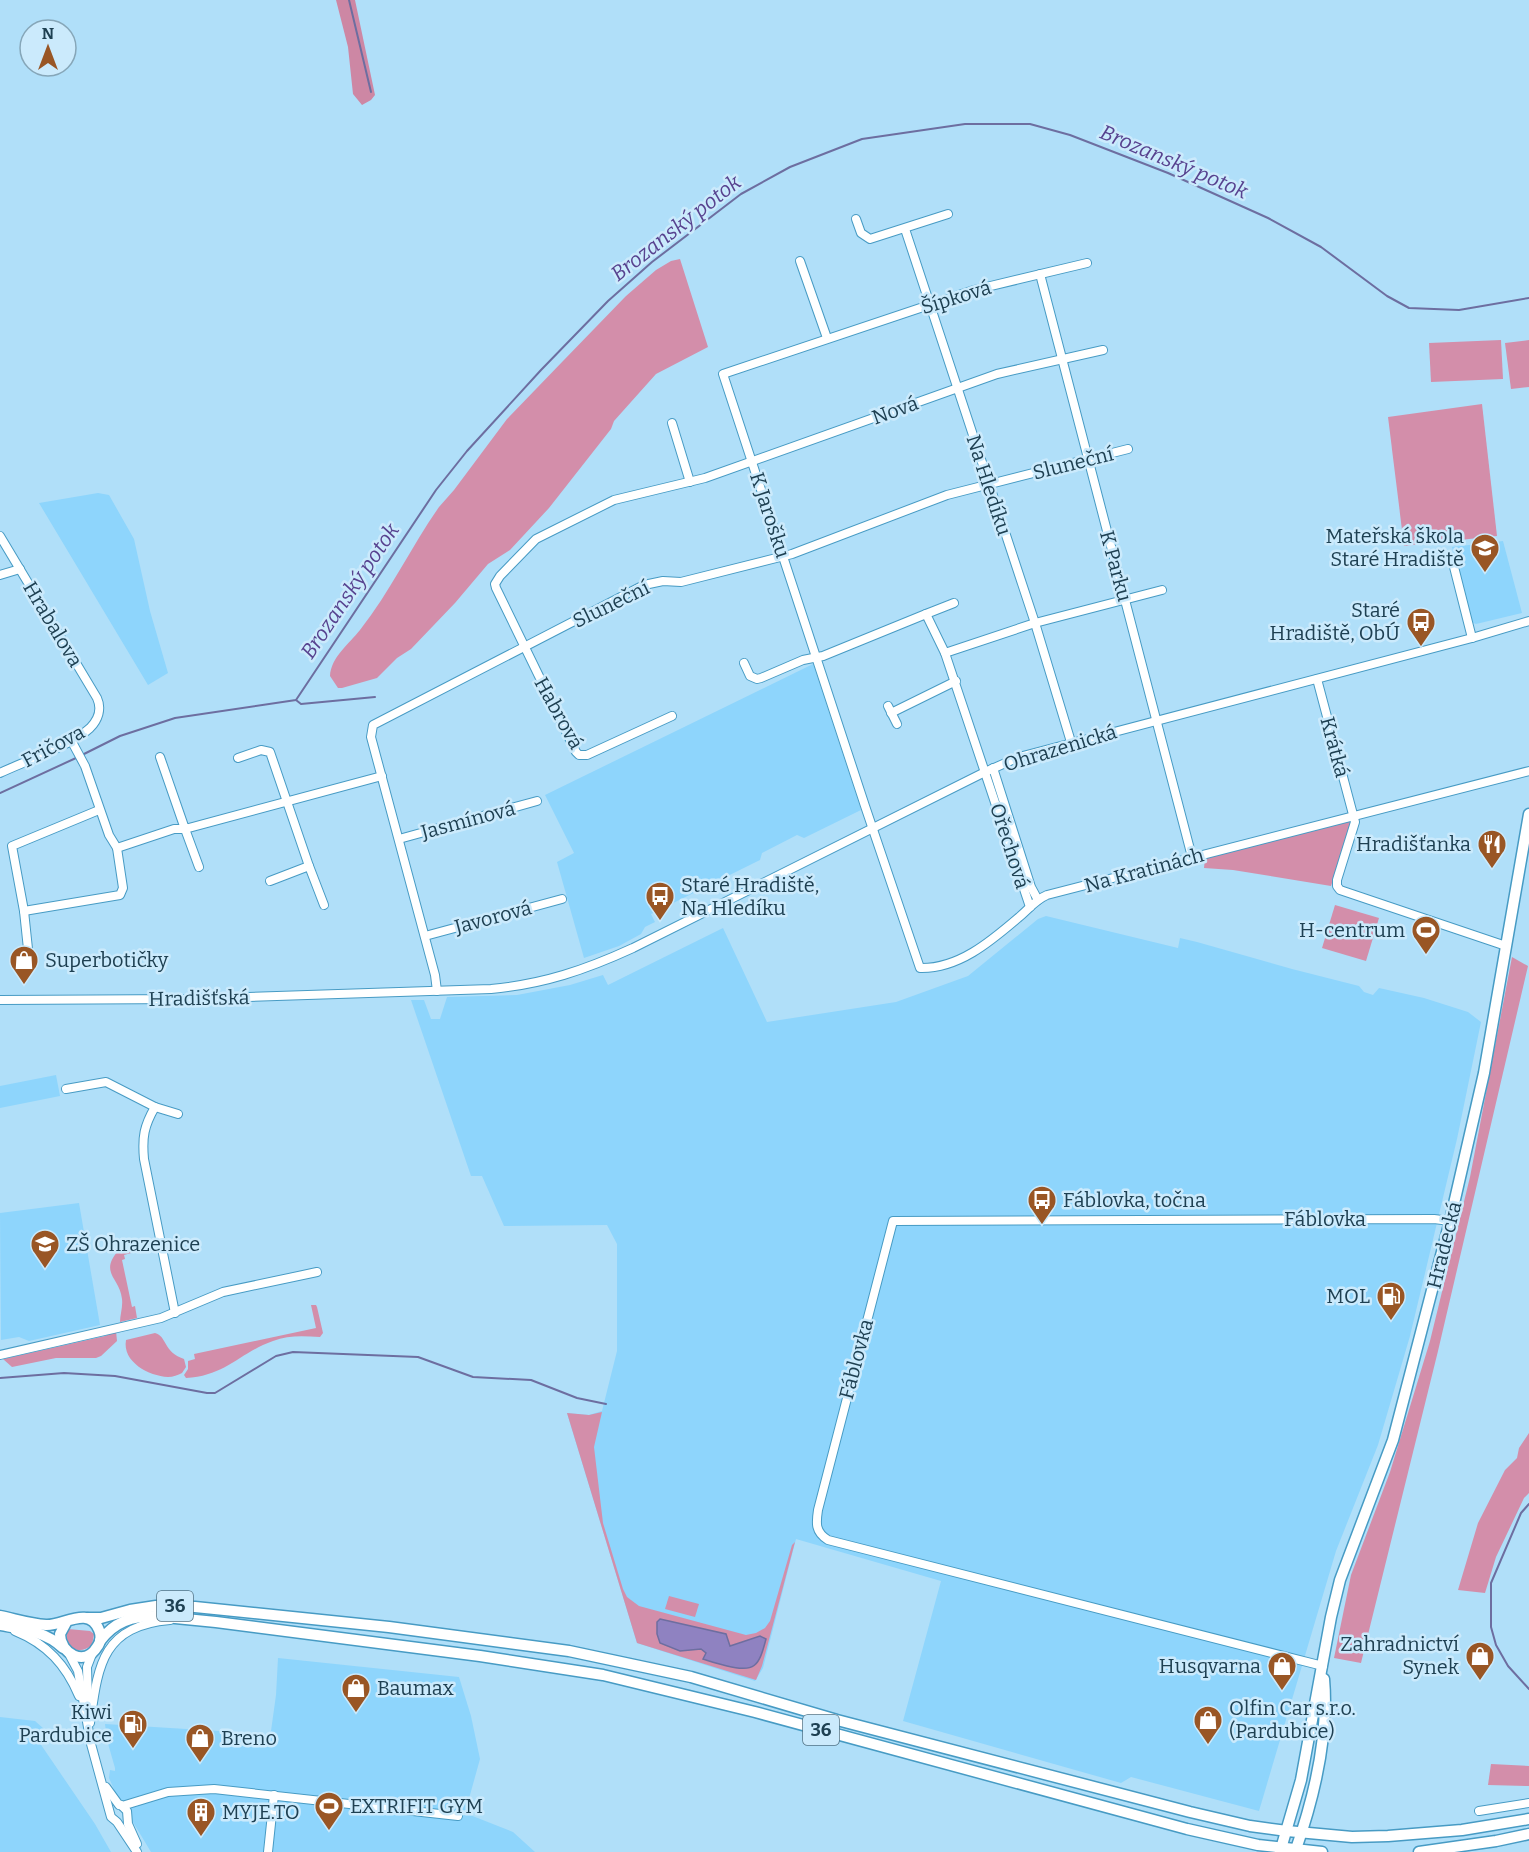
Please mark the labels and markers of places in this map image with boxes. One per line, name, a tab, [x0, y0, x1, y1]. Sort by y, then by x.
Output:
place label: Mateřská škola Staré Hradiště	[1325, 524, 1464, 571]
school or university icon: Mateřská škola Staré Hradiště	[1469, 532, 1501, 574]
place label: Staré Hradiště, ObÚ	[1270, 598, 1400, 645]
bus stop icon: Staré Hradiště, ObÚ	[1405, 606, 1437, 648]
restaurant icon: Hradišťanka	[1476, 828, 1508, 870]
place label: Hradišťanka	[1356, 832, 1471, 856]
place label: Staré Hradiště, Na Hledíku	[681, 873, 819, 920]
bus stop icon: Staré Hradiště, Na Hledíku	[644, 880, 676, 922]
sports icon: H-centrum	[1410, 914, 1442, 956]
place label: H-centrum	[1299, 918, 1405, 942]
shop icon: Superbotičky	[8, 944, 40, 986]
place label: Superbotičky	[45, 948, 169, 972]
bus stop icon: Fáblovka, točna	[1026, 1184, 1058, 1226]
place label: Fáblovka, točna	[1063, 1188, 1206, 1212]
school or university icon: ZŠ Ohrazenice	[29, 1228, 61, 1270]
place label: ZŠ Ohrazenice	[66, 1232, 200, 1256]
fuel station icon: MOL	[1375, 1280, 1407, 1322]
place label: MOL	[1326, 1284, 1370, 1308]
place label: Zahradnictví Synek	[1340, 1632, 1460, 1679]
shop icon: Zahradnictví Synek	[1464, 1640, 1496, 1682]
shop icon: Husqvarna	[1266, 1650, 1298, 1692]
place label: Husqvarna	[1159, 1654, 1261, 1678]
shop icon: Baumax	[340, 1672, 372, 1714]
place label: Baumax	[377, 1676, 454, 1700]
place label: Olfin Car s.r.o. (Pardubice)	[1229, 1696, 1356, 1743]
place label: Kiwi Pardubice	[19, 1700, 112, 1747]
shop icon: Olfin Car s.r.o. (Pardubice)	[1192, 1704, 1224, 1746]
fuel station icon: Kiwi Pardubice	[117, 1708, 149, 1750]
shop icon: Breno	[184, 1722, 216, 1764]
place label: Breno	[221, 1726, 277, 1750]
sports icon: EXTRIFIT GYM	[313, 1790, 345, 1832]
place label: EXTRIFIT GYM	[350, 1794, 483, 1818]
building icon: MYJE.TO	[185, 1796, 217, 1838]
place label: MYJE.TO	[222, 1800, 300, 1824]

